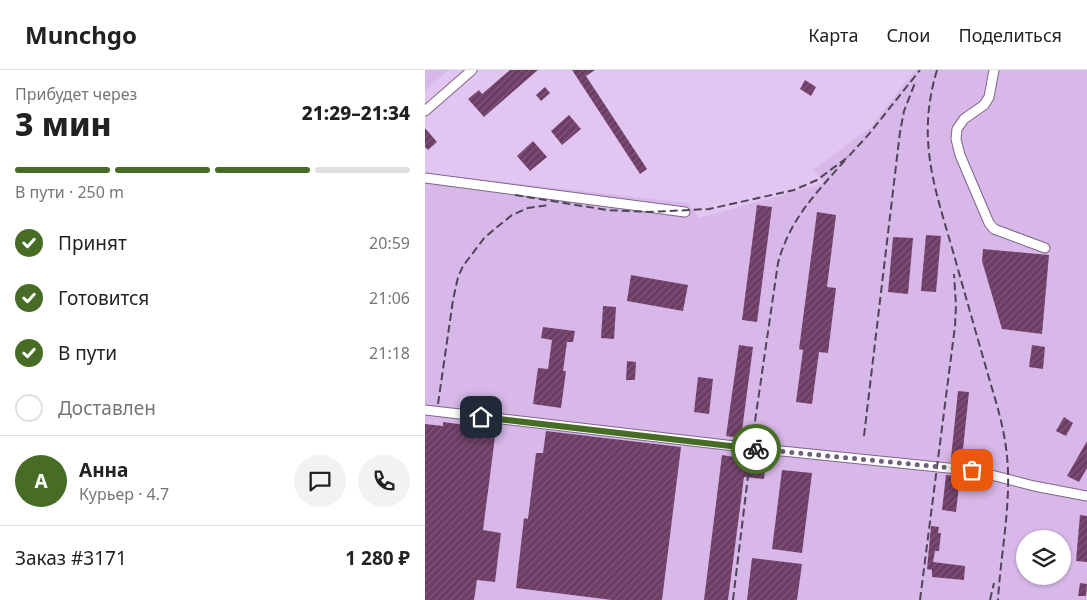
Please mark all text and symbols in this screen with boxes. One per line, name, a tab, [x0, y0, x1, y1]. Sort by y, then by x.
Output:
text: Munchgo	[25, 18, 137, 51]
text: Карта	[808, 23, 858, 47]
text: Слои	[886, 23, 930, 47]
text: Поделиться	[958, 23, 1062, 47]
text: Прибудет через	[15, 83, 137, 105]
text: 21:29–21:34	[302, 100, 410, 126]
text: 3 мин	[15, 102, 112, 145]
text: В пути · 250 m	[15, 181, 124, 203]
icon: check	[15, 229, 43, 257]
text: Принят	[58, 230, 127, 256]
text: 20:59	[369, 232, 410, 254]
icon: check	[15, 284, 43, 312]
text: Готовится	[58, 285, 149, 311]
text: 21:06	[369, 287, 410, 309]
icon: check	[15, 339, 43, 367]
text: В пути	[58, 340, 117, 366]
text: 21:18	[369, 342, 410, 364]
text: Доставлен	[58, 395, 156, 421]
pin	[460, 396, 502, 438]
icon: home	[467, 403, 495, 431]
courier	[731, 424, 781, 474]
icon: bike	[742, 435, 770, 463]
pin	[951, 449, 993, 491]
button: chat	[294, 455, 346, 507]
button: phone	[358, 455, 410, 507]
icon: bag	[958, 456, 986, 484]
text: Анна	[79, 457, 128, 483]
text: А	[34, 468, 48, 494]
text: Курьер · 4.7	[79, 483, 169, 505]
map controls	[1016, 530, 1071, 585]
button: layers	[1016, 530, 1071, 585]
text: Заказ #3171	[15, 545, 127, 571]
text: 1 280 ₽	[345, 545, 410, 571]

